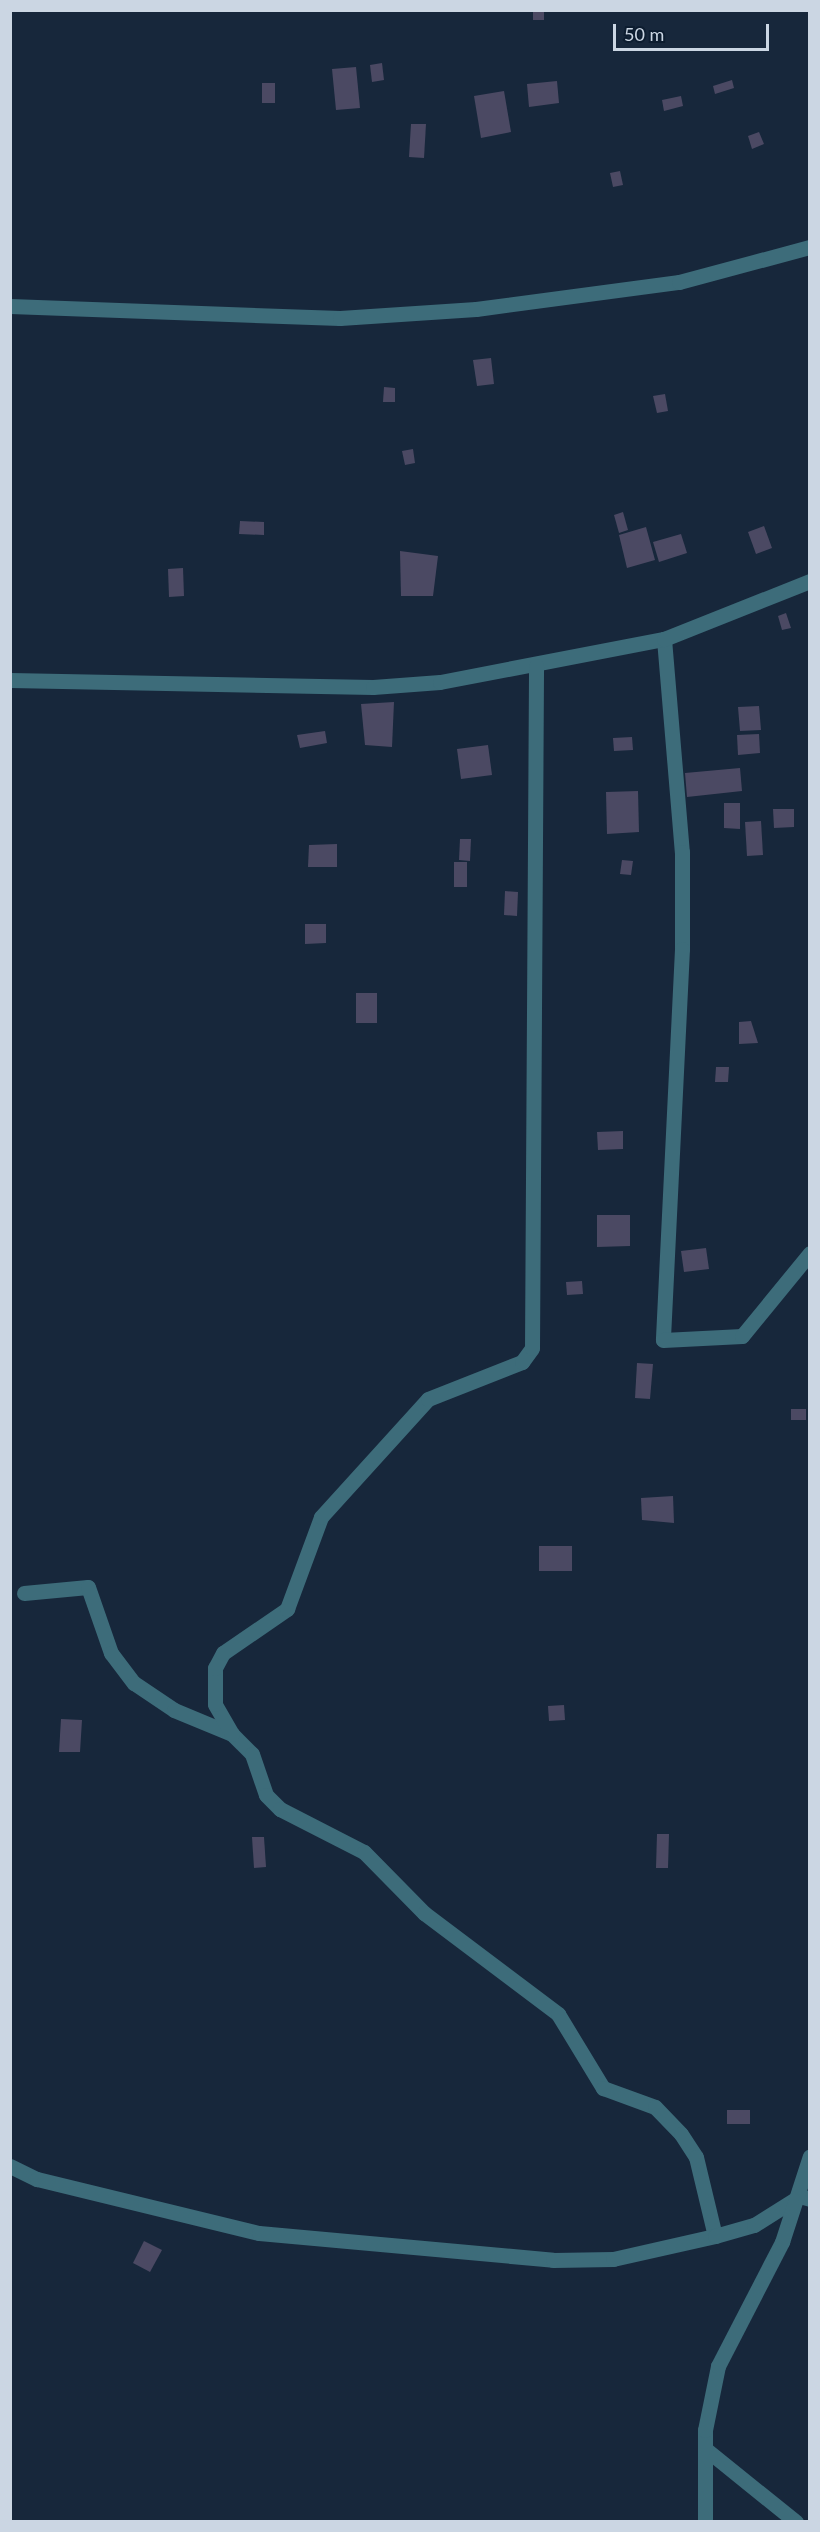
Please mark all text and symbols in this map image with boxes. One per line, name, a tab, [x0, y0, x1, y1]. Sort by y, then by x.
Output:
scale bar	[616, 12, 772, 50]
text: 50 m	[624, 23, 664, 45]

